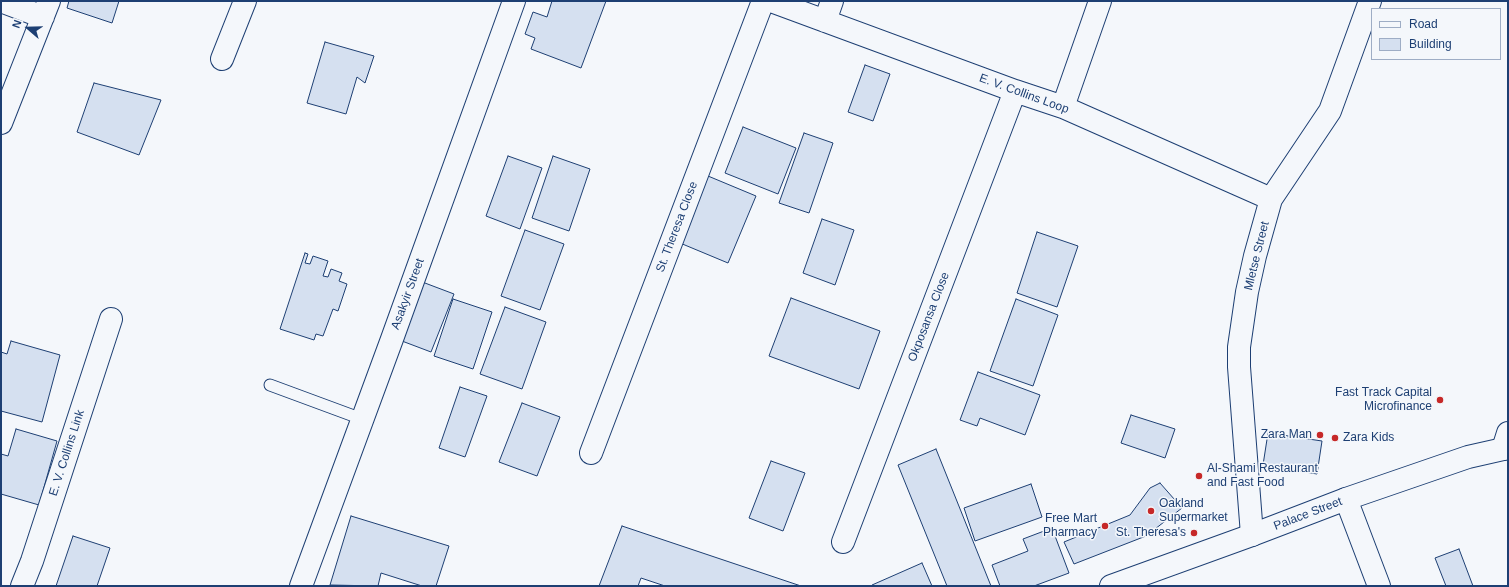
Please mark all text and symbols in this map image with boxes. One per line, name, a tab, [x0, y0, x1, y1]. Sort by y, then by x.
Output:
north arrow	[8, 8, 48, 48]
legend	[1371, 8, 1501, 60]
text: Road	[1409, 17, 1438, 31]
text: N	[10, 18, 24, 30]
text: Building	[1409, 37, 1452, 51]
street label: E. V. Collins Loop	[977, 71, 1071, 117]
street label: St. Theresa Close	[653, 180, 701, 274]
street label: Mletse Street	[1241, 220, 1273, 292]
street label: Asakyir Street	[388, 256, 428, 332]
street label: Okposansa Close	[905, 270, 953, 364]
place label: Fast Track Capital Microfinance	[1335, 386, 1432, 414]
marker: Fast Track Capital Microfinance	[1435, 395, 1445, 405]
street label: E. V. Collins Link	[46, 408, 88, 498]
place label: Zara Man	[1261, 428, 1312, 442]
marker: Zara Man	[1315, 430, 1325, 440]
place label: Zara Kids	[1343, 431, 1394, 445]
marker: Zara Kids	[1330, 433, 1340, 443]
place label: Al-Shami Restaurant and Fast Food	[1207, 462, 1318, 490]
marker: Al-Shami Restaurant and Fast Food	[1194, 471, 1204, 481]
street label: Palace Street	[1272, 494, 1344, 534]
place label: Oakland Supermarket	[1159, 497, 1228, 525]
marker: Oakland Supermarket	[1146, 506, 1156, 516]
place label: Free Mart Pharmacy	[1043, 512, 1097, 540]
marker: Free Mart Pharmacy	[1100, 521, 1110, 531]
place label: St. Theresa's	[1116, 526, 1186, 540]
marker: St. Theresa's	[1189, 528, 1199, 538]

